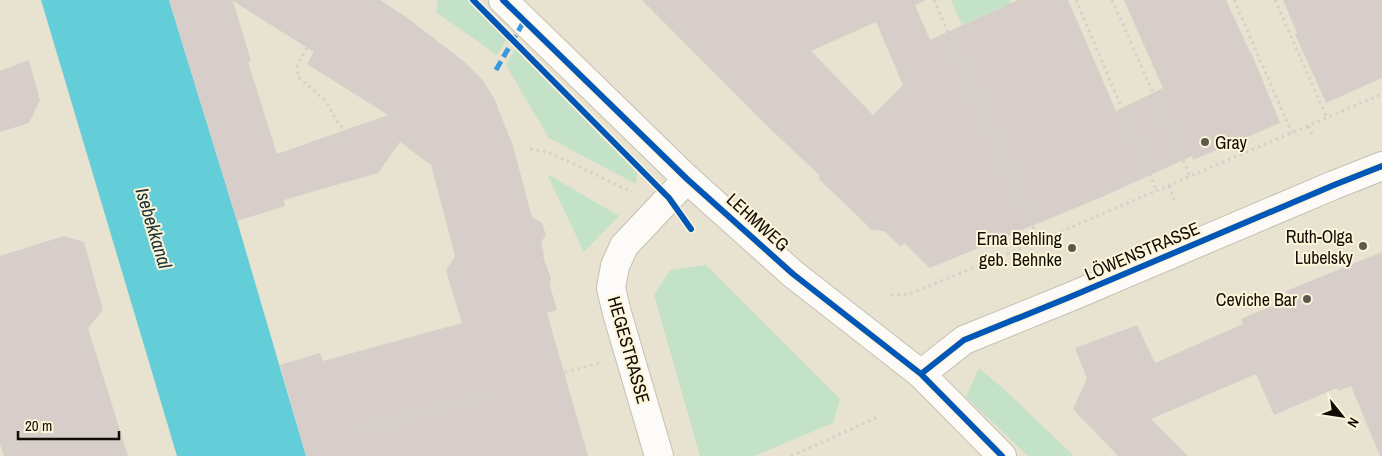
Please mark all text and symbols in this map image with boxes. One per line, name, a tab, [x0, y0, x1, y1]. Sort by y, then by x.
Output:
place label: Gray	[1215, 130, 1248, 155]
marker: Gray	[1199, 136, 1211, 148]
water label: Isebekkanal	[129, 184, 179, 272]
street label: LEHMWEG	[721, 187, 795, 257]
street label: LÖWENSTRASSE	[1080, 215, 1204, 287]
place label: Ruth-Olga Lubelsky	[1286, 224, 1354, 270]
place label: Erna Behling geb. Behnke	[977, 226, 1063, 272]
marker: Ruth-Olga Lubelsky	[1357, 240, 1369, 252]
marker: Erna Behling geb. Behnke	[1066, 242, 1078, 254]
place label: Ceviche Bar	[1216, 287, 1297, 312]
street label: HEGESTRASSE	[602, 293, 656, 407]
marker: Ceviche Bar	[1301, 293, 1313, 305]
north arrow	[1317, 391, 1367, 441]
scale bar	[18, 408, 119, 440]
text: N	[1343, 414, 1363, 431]
text: 20 m	[25, 415, 52, 436]

